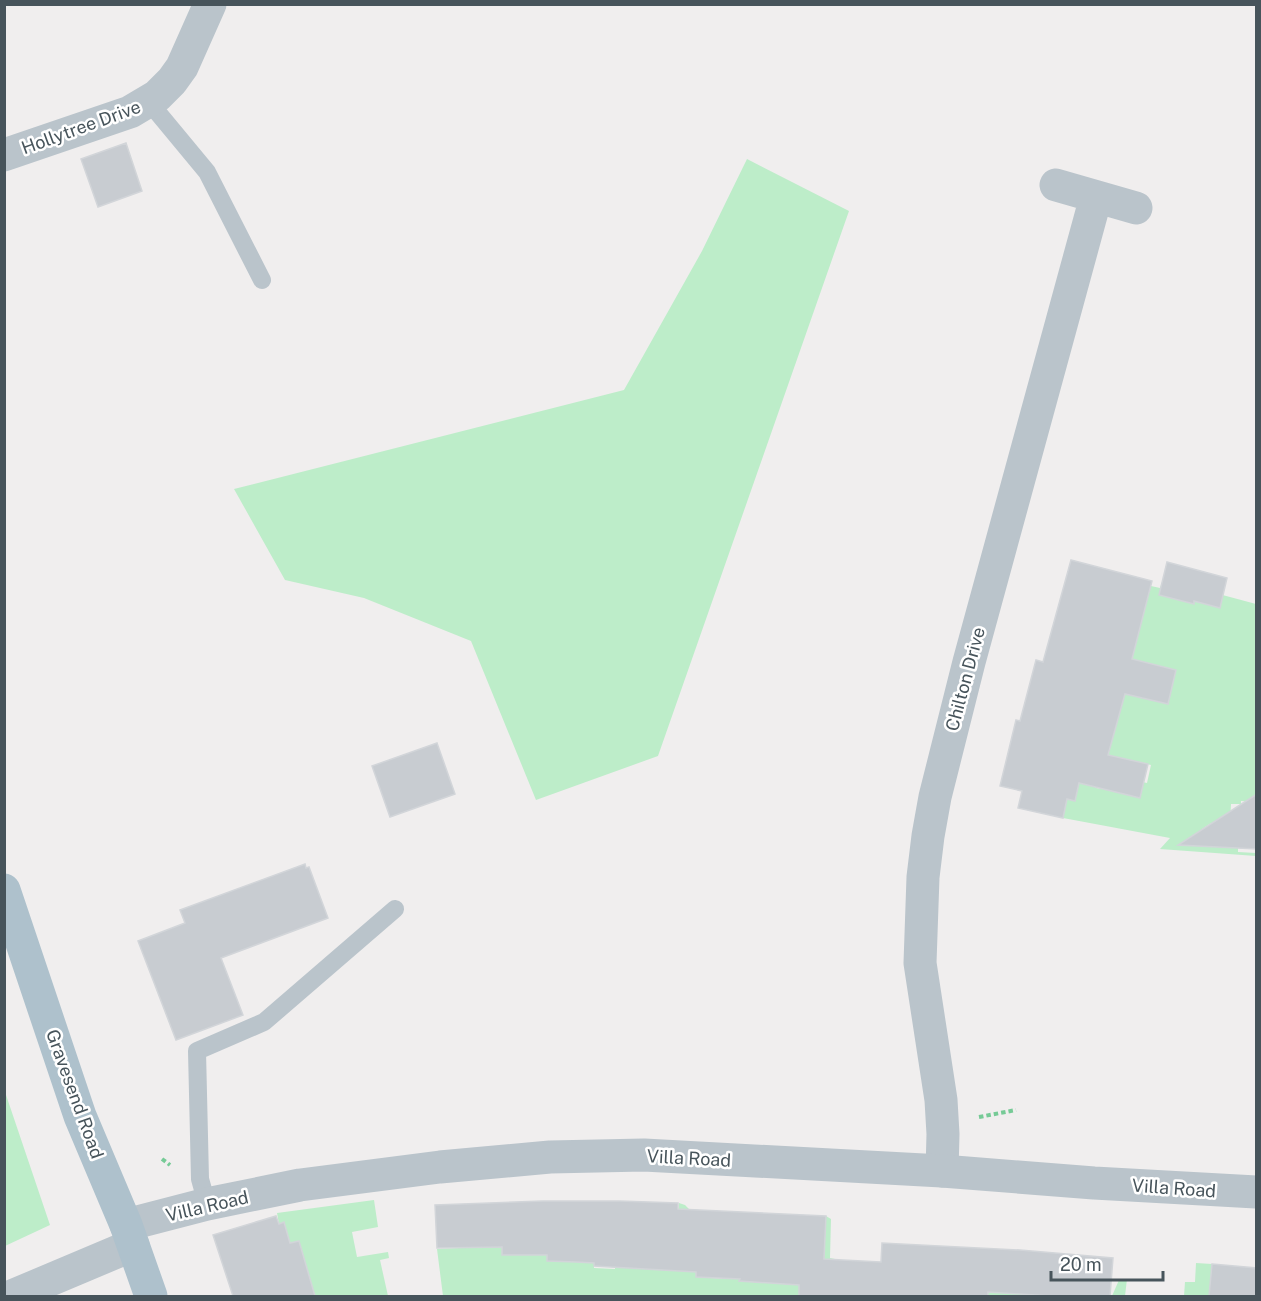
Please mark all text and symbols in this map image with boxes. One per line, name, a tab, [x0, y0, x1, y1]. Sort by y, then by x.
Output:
street label: Hollytree Drive	[18, 96, 144, 158]
street label: Chilton Drive	[941, 625, 989, 733]
street label: Gravesend Road	[42, 1026, 108, 1162]
street label: Villa Road	[646, 1145, 732, 1171]
street label: Villa Road	[1131, 1175, 1217, 1201]
street label: Villa Road	[164, 1186, 250, 1226]
scale bar	[1051, 1244, 1164, 1282]
text: 20 m	[1060, 1254, 1102, 1275]

